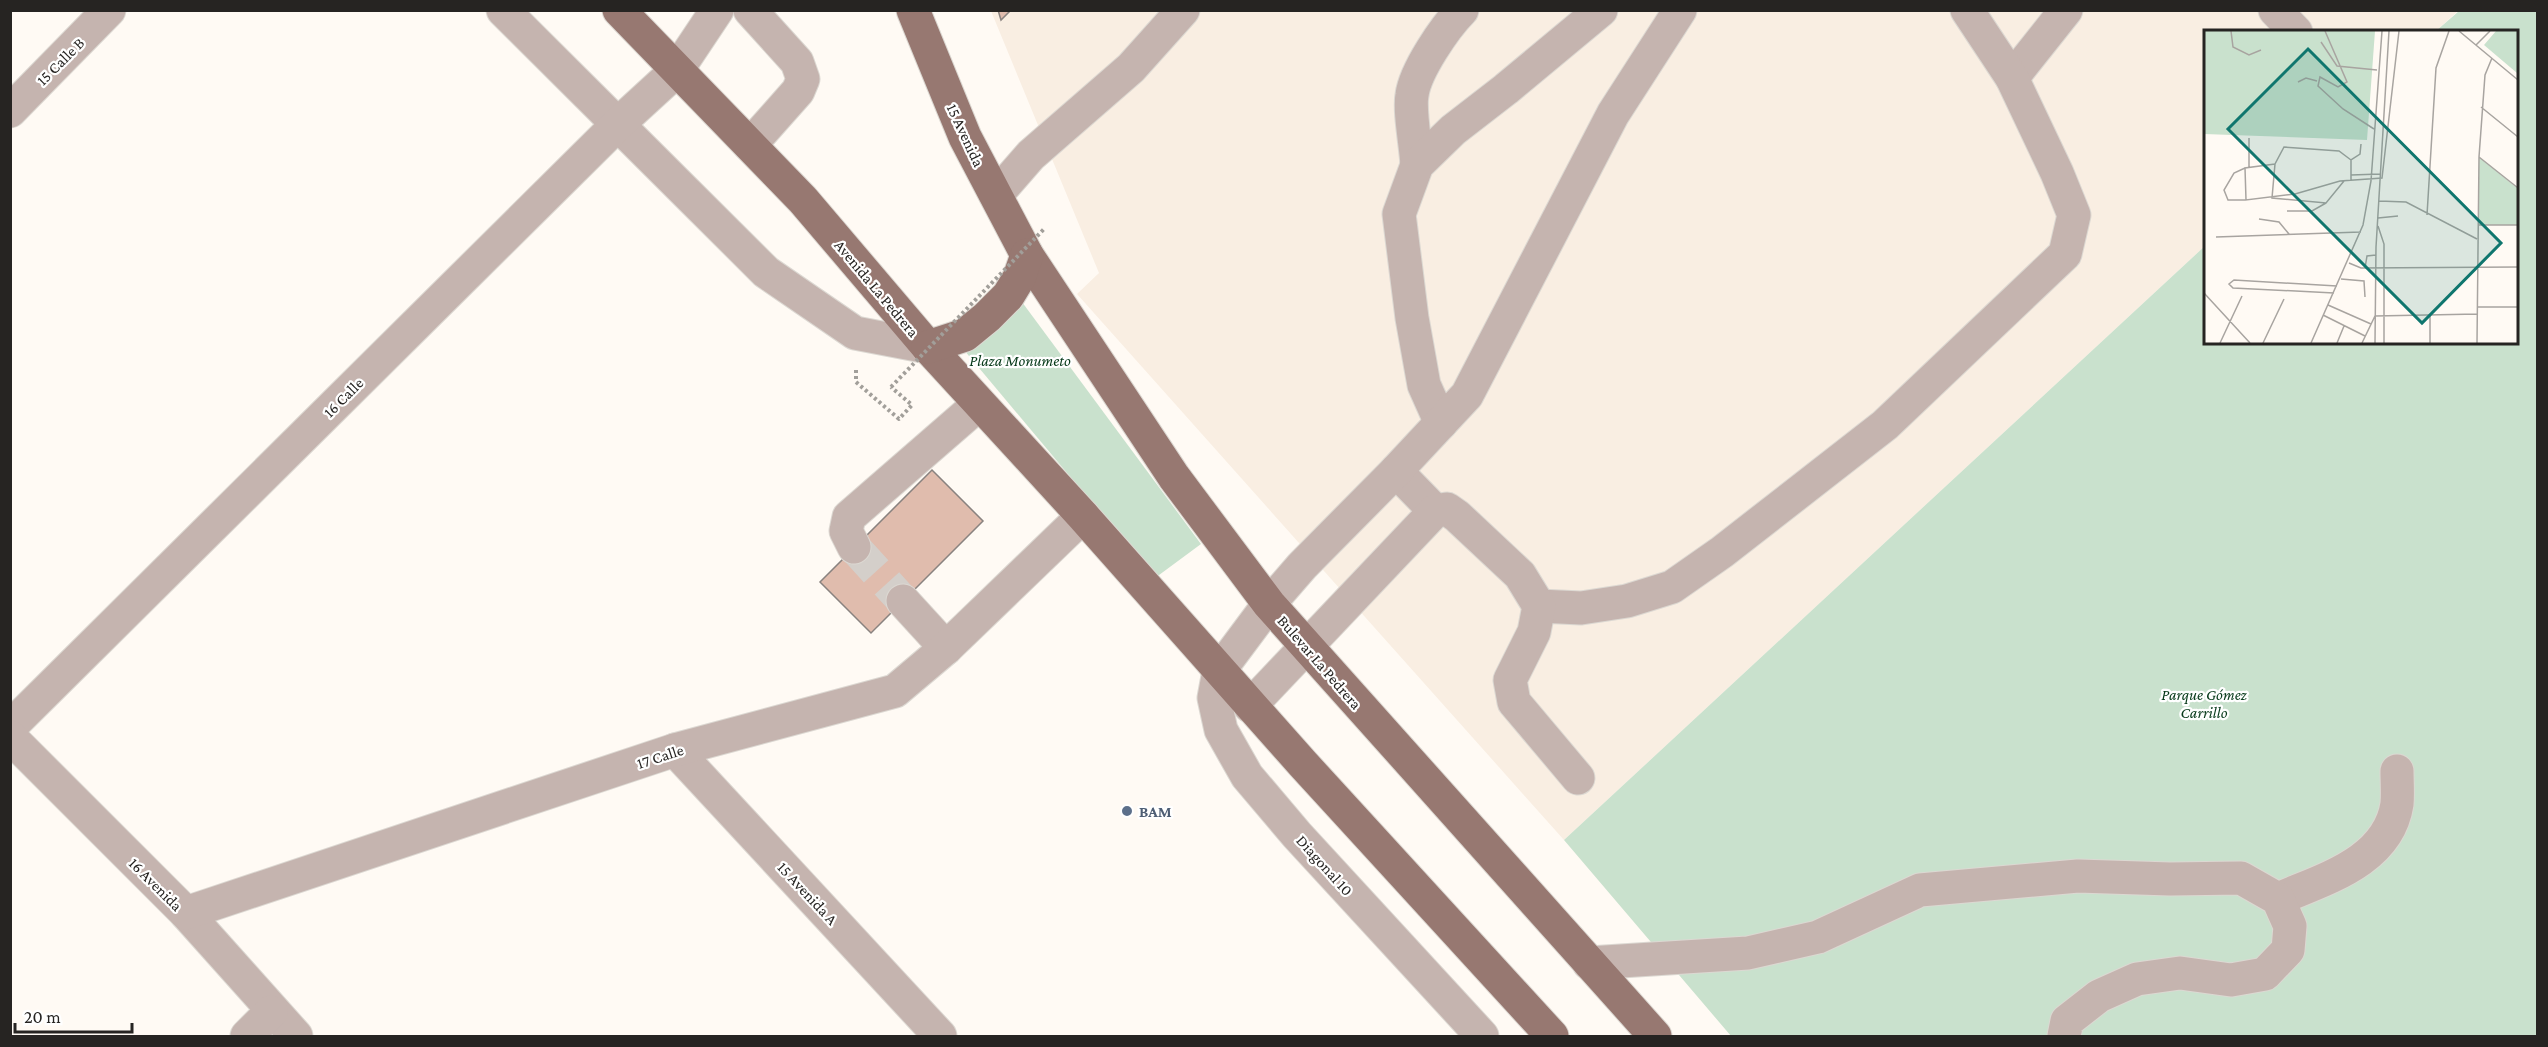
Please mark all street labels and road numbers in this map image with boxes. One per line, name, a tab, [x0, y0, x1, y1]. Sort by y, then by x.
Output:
street label: 15 Calle B	[33, 34, 88, 89]
street label: 15 Avenida	[944, 101, 988, 170]
street label: Avenida La Pedrera	[831, 236, 923, 341]
street label: 16 Calle	[320, 374, 367, 421]
street label: Bulevar La Pedrera	[1274, 612, 1365, 713]
street label: 17 Calle	[635, 741, 686, 772]
street label: Diagonal 10	[1292, 832, 1356, 900]
street label: 16 Avenida	[126, 854, 186, 915]
street label: 15 Avenida A	[774, 858, 842, 929]

